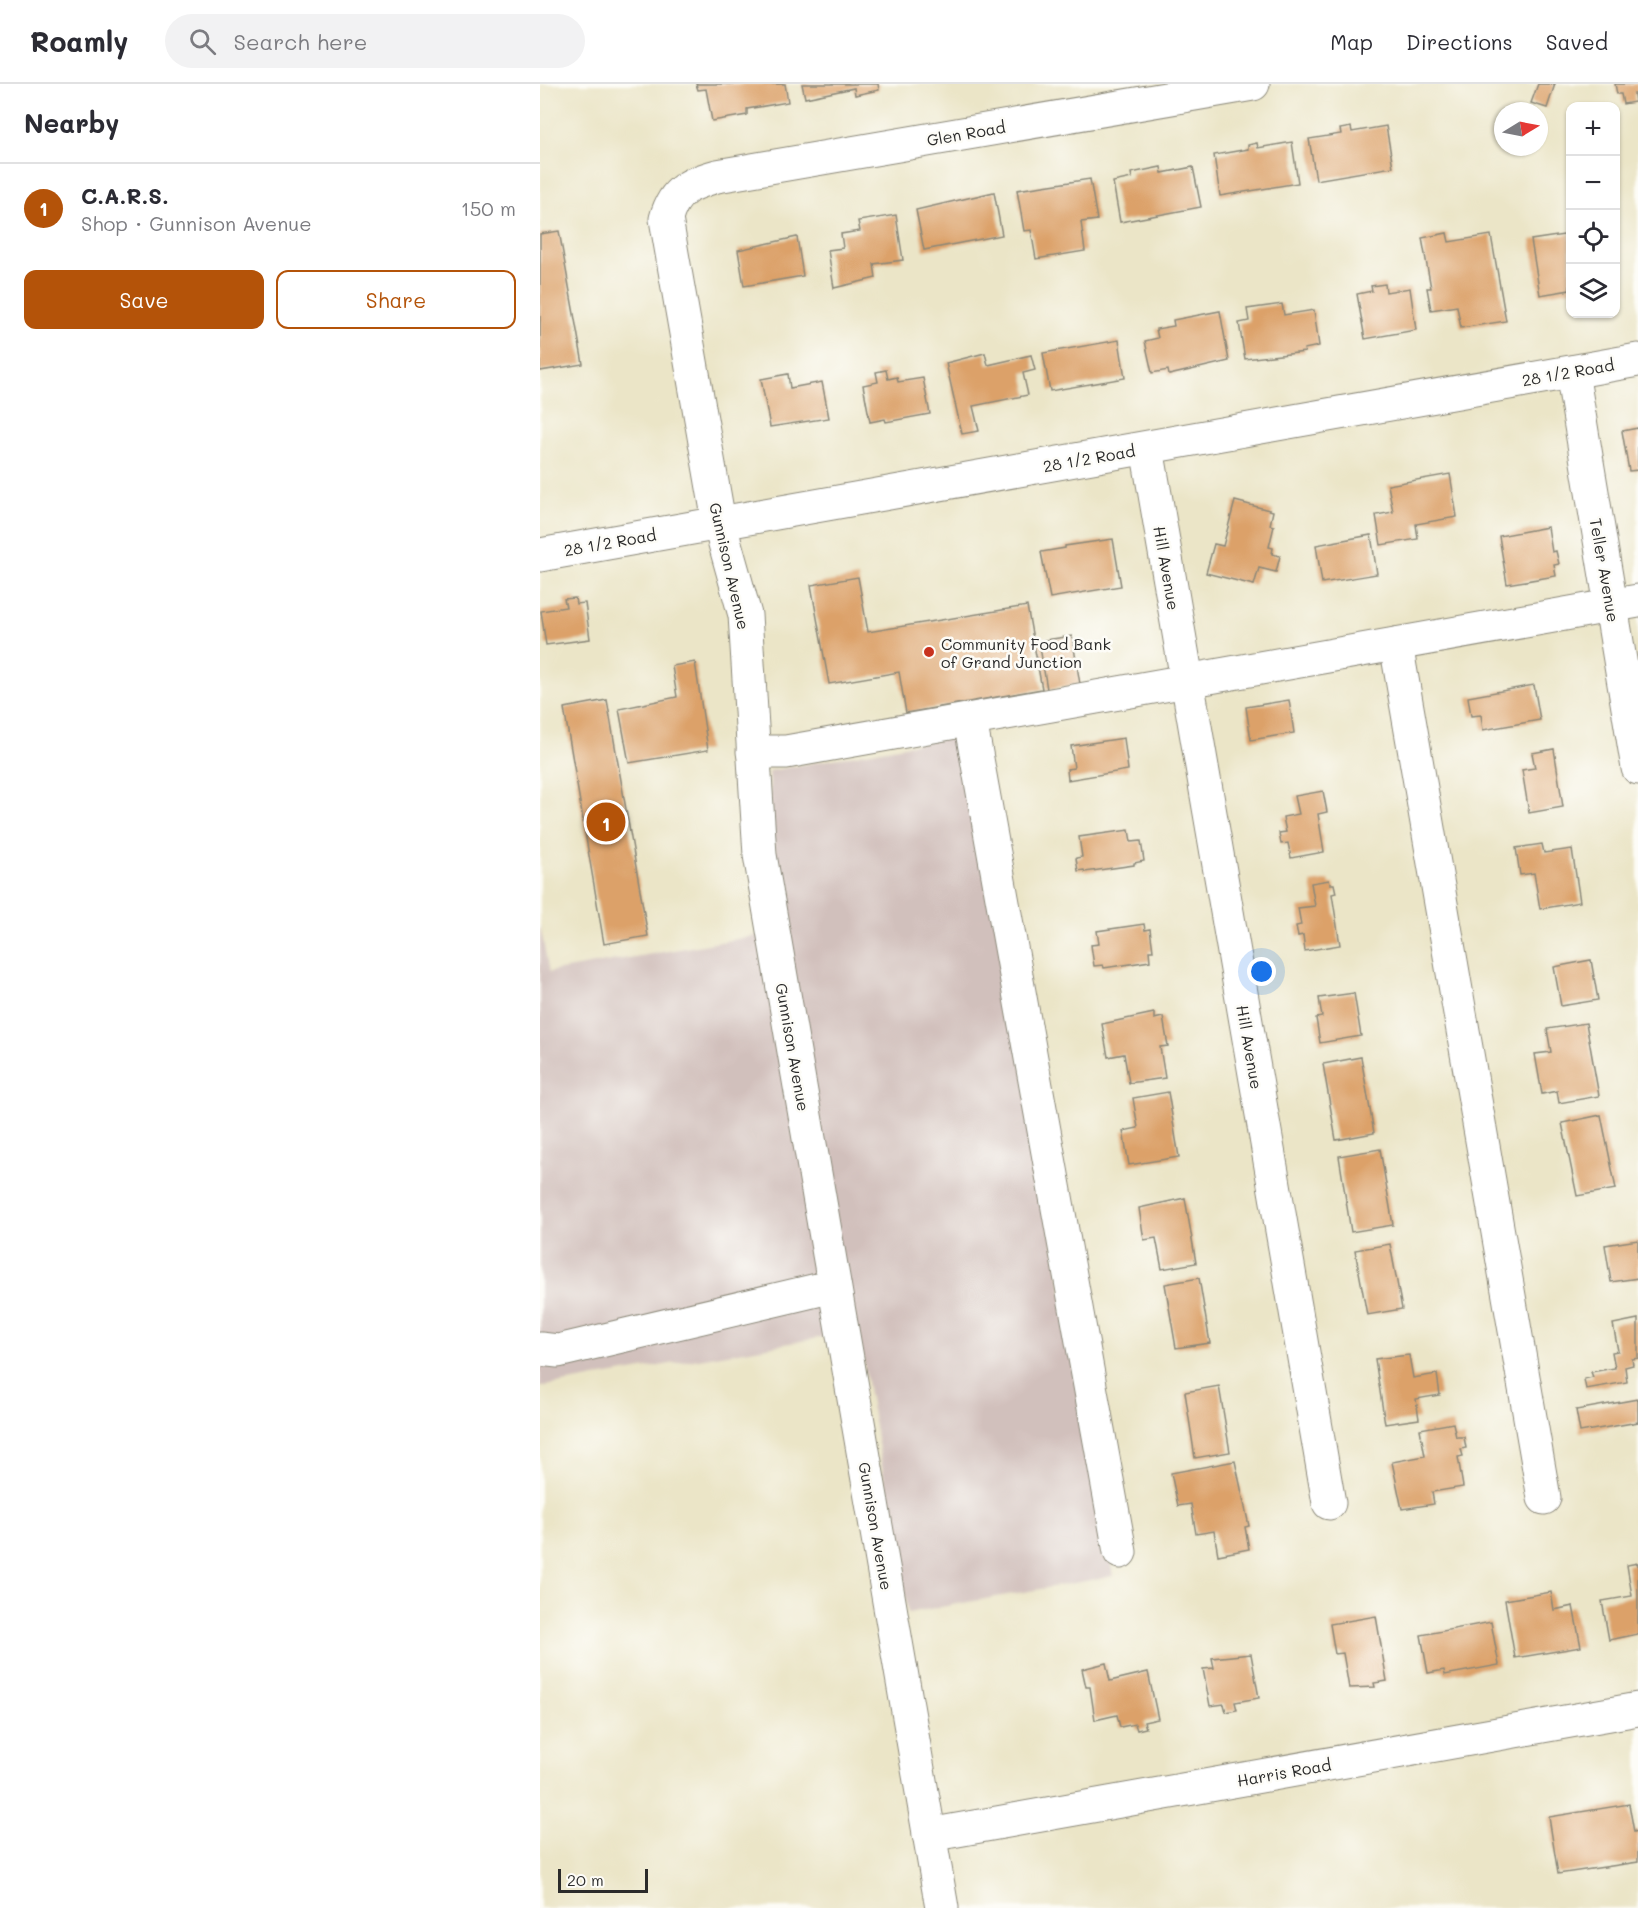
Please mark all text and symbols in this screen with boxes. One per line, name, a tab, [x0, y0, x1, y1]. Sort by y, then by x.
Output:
search box	[165, 14, 585, 68]
text: Roamly	[30, 23, 129, 59]
icon: search	[186, 25, 219, 58]
text: Search here	[234, 27, 367, 56]
text: Map	[1330, 28, 1373, 55]
text: Directions	[1406, 28, 1513, 55]
text: Saved	[1546, 28, 1608, 55]
north arrow	[1494, 102, 1548, 156]
map controls	[1566, 102, 1620, 318]
button: +	[1566, 102, 1620, 156]
text: Nearby	[24, 106, 119, 140]
street label: Glen Road	[925, 116, 1007, 150]
button: −	[1566, 156, 1620, 210]
text: C.A.R.S.	[81, 181, 169, 210]
text: 1	[39, 195, 48, 221]
text: 150 m	[461, 195, 516, 221]
text: Shop · Gunnison Avenue	[81, 210, 312, 236]
button: locate	[1566, 210, 1620, 264]
button: layers	[1566, 264, 1620, 318]
button: Save	[24, 270, 264, 329]
button: Share	[276, 270, 516, 329]
street label: 28 1/2 Road	[1520, 354, 1616, 390]
street label: 28 1/2 Road	[1041, 440, 1137, 476]
street label: Gunnison Avenue	[705, 500, 755, 632]
street label: Teller Avenue	[1586, 516, 1624, 624]
street label: 28 1/2 Road	[562, 524, 658, 560]
street label: Hill Avenue	[1149, 524, 1185, 612]
place label: Community Food Bank of Grand Junction	[941, 633, 1111, 672]
marker: Community Food Bank of Grand Junction	[922, 645, 936, 659]
pin: 1	[586, 800, 626, 844]
your location	[1247, 957, 1276, 986]
street label: Gunnison Avenue	[771, 981, 815, 1113]
street label: Hill Avenue	[1232, 1003, 1268, 1091]
street label: Gunnison Avenue	[854, 1460, 898, 1592]
street label: Harris Road	[1235, 1753, 1333, 1791]
scale bar	[558, 1866, 648, 1894]
text: 20 m	[567, 1869, 604, 1890]

